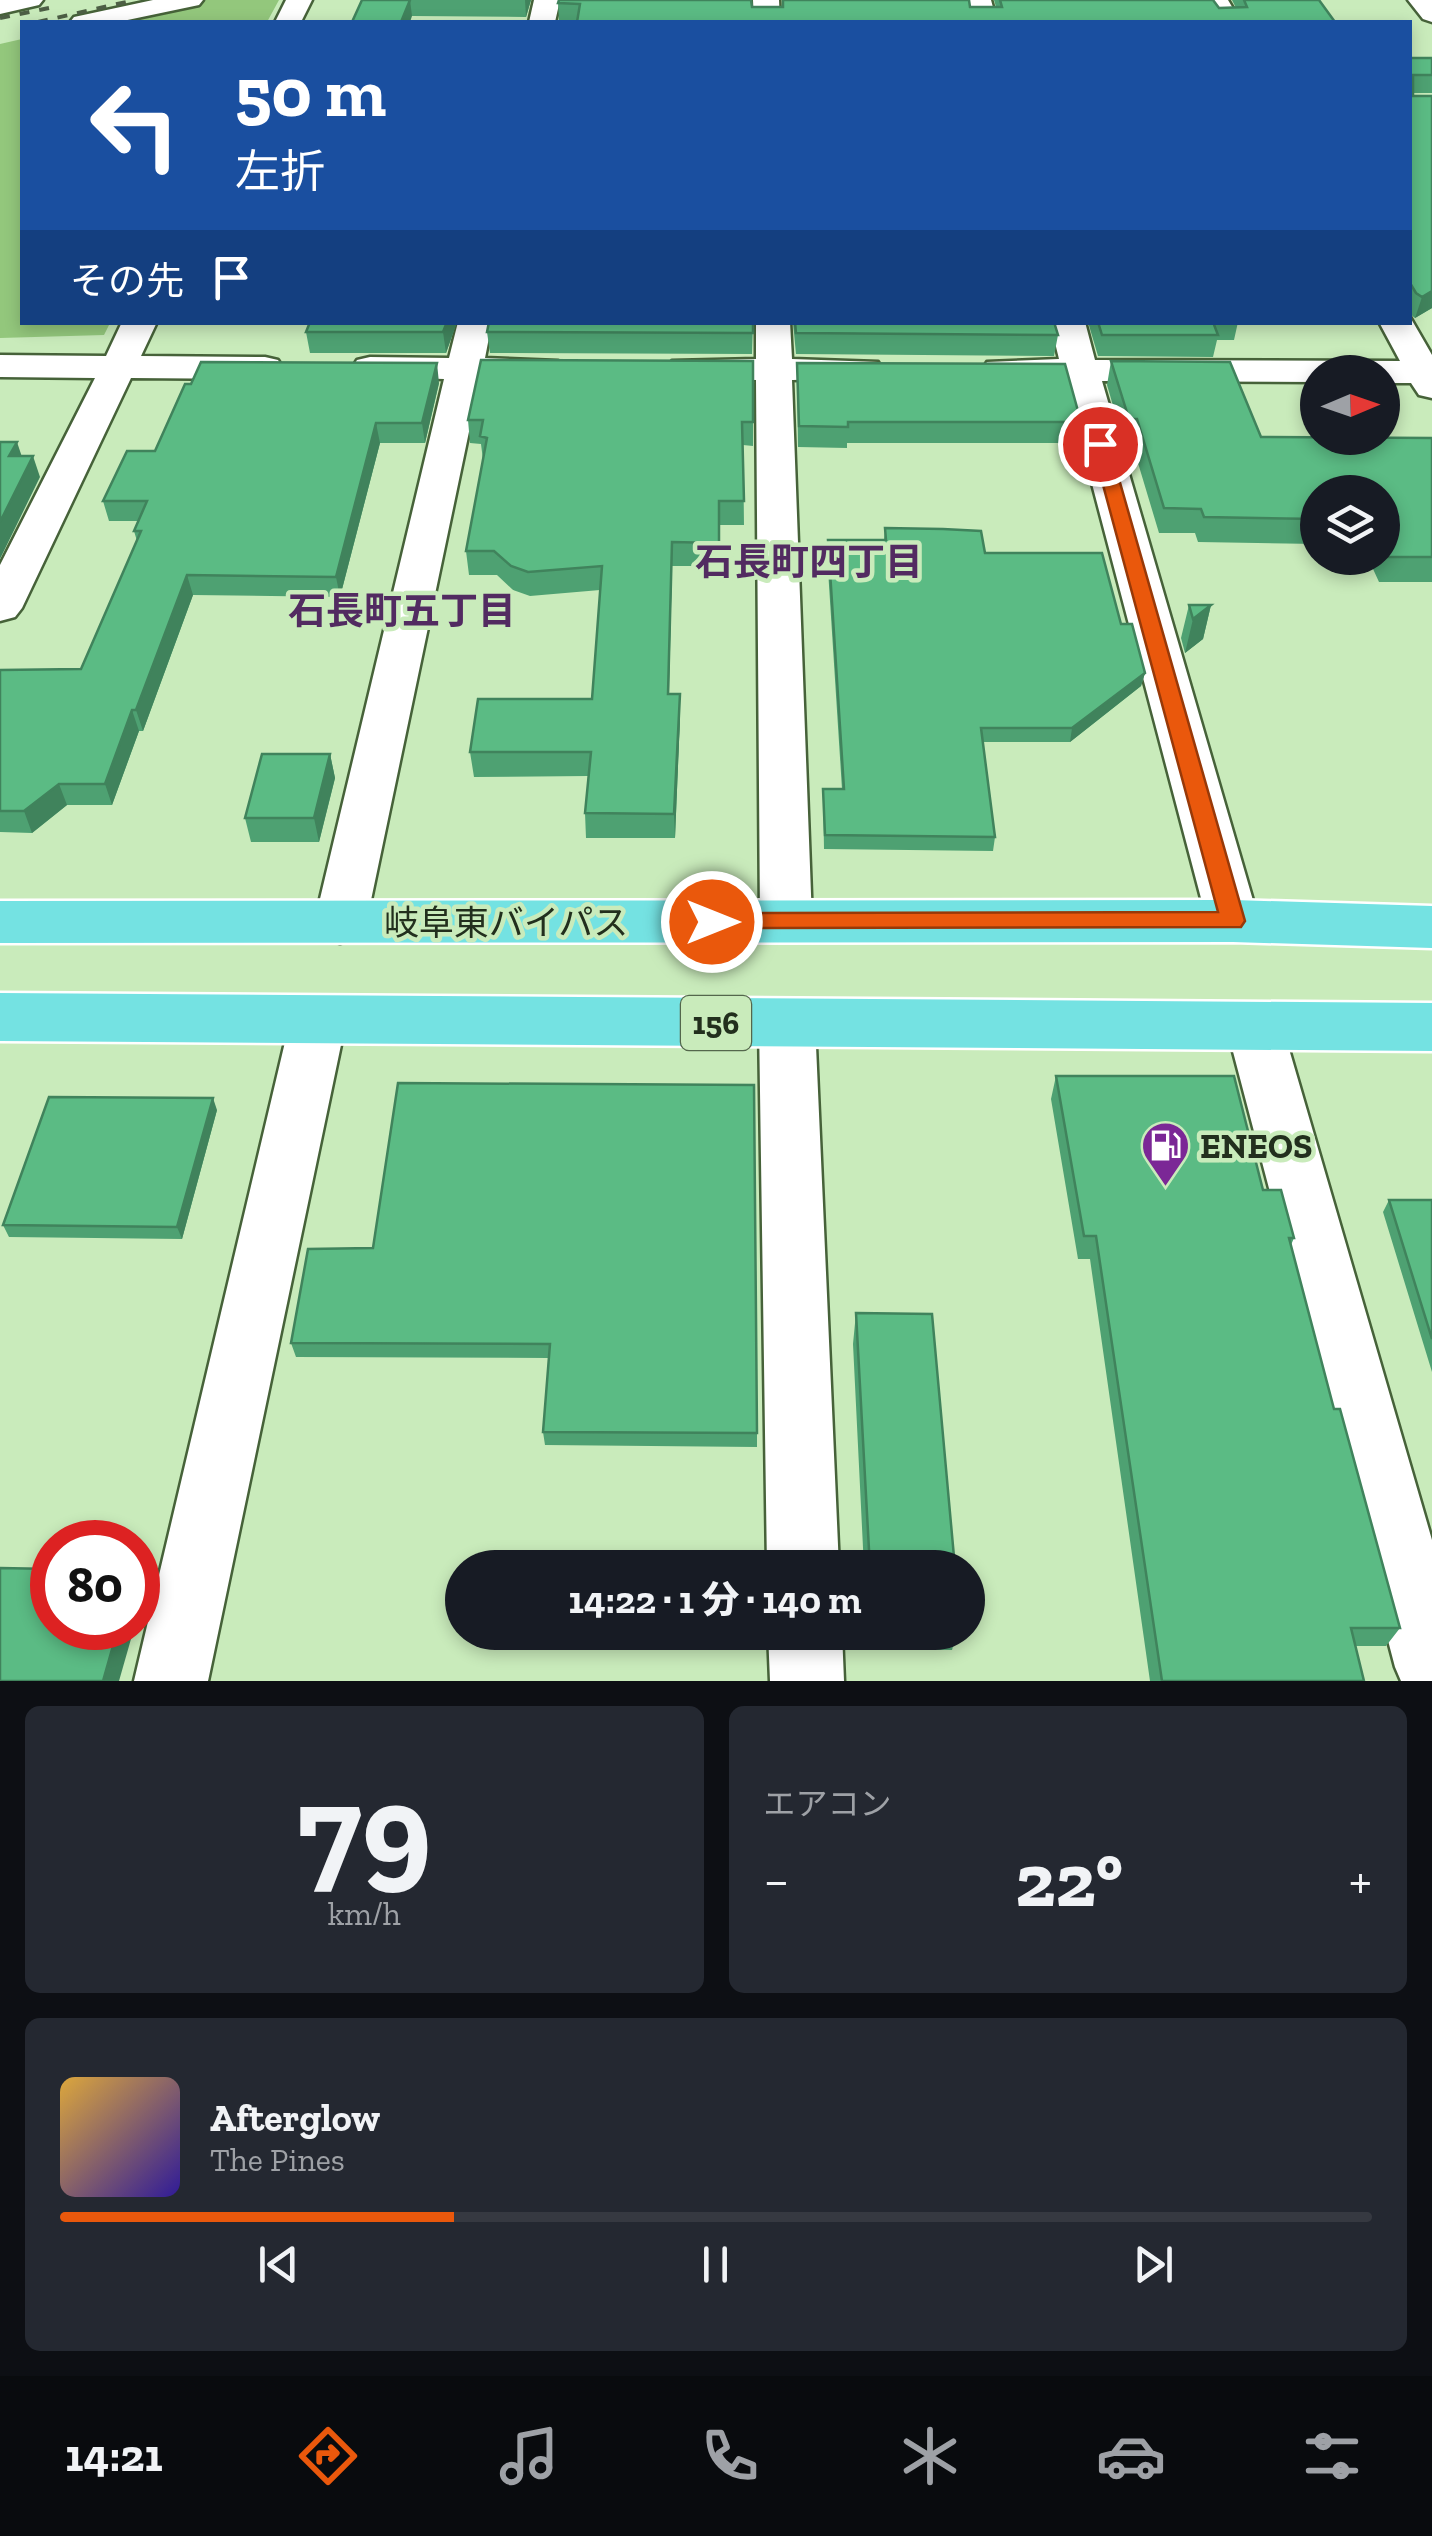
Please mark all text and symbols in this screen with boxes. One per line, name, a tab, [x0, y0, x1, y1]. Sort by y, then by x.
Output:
text: 50 m	[235, 50, 386, 134]
icon: left	[70, 60, 200, 190]
text: 左折	[235, 145, 325, 199]
icon: arrive	[204, 250, 259, 305]
text: その先	[70, 258, 184, 304]
north arrow	[1300, 355, 1400, 455]
map controls	[1300, 355, 1400, 575]
pin	[1058, 402, 1143, 487]
icon: arrive	[1073, 417, 1128, 472]
button: layers	[1300, 475, 1400, 575]
district label: 石長町四丁目	[695, 539, 923, 585]
district label: 石長町五丁目	[288, 588, 516, 634]
position arrow	[660, 870, 764, 974]
street label: 岐阜東バイパス	[384, 902, 628, 944]
road number: 156	[681, 996, 751, 1050]
fuel station icon: ENEOS	[1139, 1120, 1191, 1188]
place label: ENEOS	[1200, 1125, 1313, 1167]
speed limit sign: 80	[30, 1520, 160, 1650]
text: 14:22 · 1 分 · 140 m	[569, 1577, 861, 1623]
text: 79	[297, 1752, 431, 1908]
text: エアコン	[764, 1785, 892, 1823]
text: 22°	[1015, 1835, 1123, 1925]
text: −	[764, 1847, 789, 1913]
text: +	[1349, 1847, 1372, 1913]
text: km/h	[328, 1895, 401, 1933]
text: Afterglow	[210, 2095, 380, 2141]
text: The Pines	[210, 2141, 345, 2179]
icon: previous	[251, 2237, 306, 2292]
icon: pause	[688, 2237, 743, 2292]
icon: next	[1126, 2237, 1181, 2292]
icon: directions	[293, 2421, 363, 2491]
icon: music	[494, 2421, 564, 2491]
icon: phone	[695, 2421, 765, 2491]
icon: climate	[895, 2421, 965, 2491]
icon: car	[1096, 2421, 1166, 2491]
icon: filters	[1297, 2421, 1367, 2491]
text: 14:21	[65, 2429, 163, 2483]

